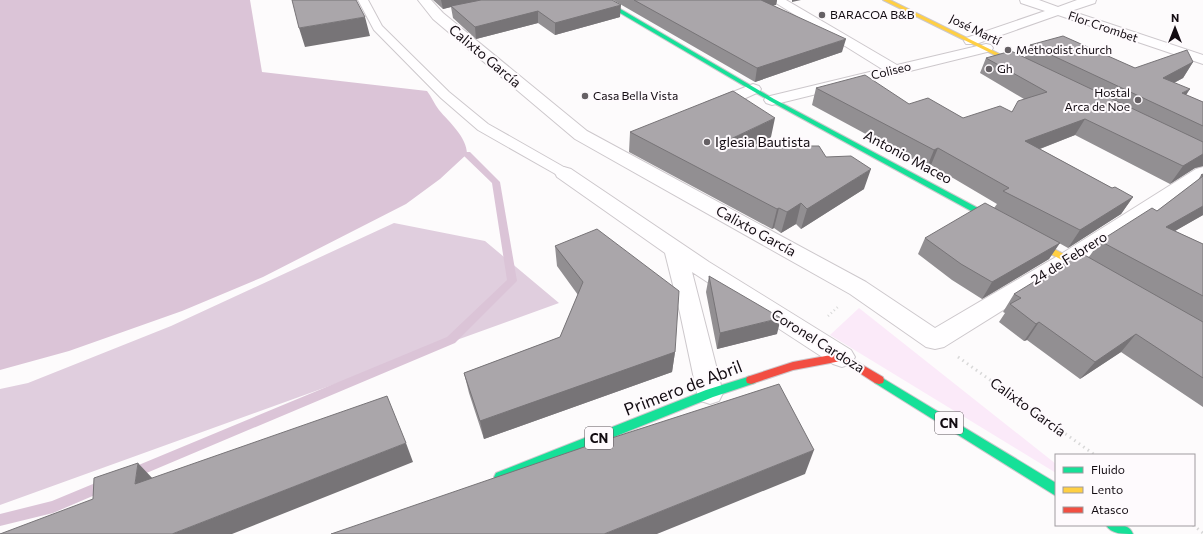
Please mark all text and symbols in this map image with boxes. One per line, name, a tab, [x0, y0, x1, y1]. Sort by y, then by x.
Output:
place label: BARACOA B&B	[830, 7, 915, 21]
street label: Flor Crombet	[1067, 8, 1140, 45]
north arrow	[1155, 8, 1195, 48]
marker: BARACOA B&B	[817, 10, 827, 20]
street label: José Martí	[947, 11, 1004, 49]
text: N	[1171, 11, 1179, 24]
street label: Calixto García	[446, 21, 525, 91]
place label: Methodist church	[1016, 42, 1112, 56]
marker: Methodist church	[1003, 45, 1013, 55]
street label: Coliseo	[869, 58, 912, 82]
place label: Gh	[997, 61, 1013, 75]
marker: Gh	[984, 64, 994, 74]
place label: Hostal Arca de Noe	[1065, 85, 1130, 113]
place label: Casa Bella Vista	[593, 88, 678, 102]
marker: Casa Bella Vista	[580, 91, 590, 101]
marker: Hostal Arca de Noe	[1133, 95, 1143, 105]
street label: Antonio Maceo	[861, 126, 955, 187]
place label: Iglesia Bautista	[715, 133, 810, 150]
marker: Iglesia Bautista	[702, 137, 712, 147]
street label: Calixto García	[713, 202, 799, 260]
street label: 24 de Febrero	[1028, 227, 1110, 288]
street label: Coronel Cardoza	[769, 305, 868, 376]
street label: Primero de Abril	[621, 355, 745, 420]
street label: Calixto García	[987, 374, 1069, 440]
road number: CN	[935, 412, 963, 434]
road number: CN	[585, 427, 613, 449]
legend	[1055, 454, 1195, 526]
text: Fluido	[1091, 462, 1125, 476]
text: Lento	[1091, 482, 1123, 496]
text: Atasco	[1091, 502, 1129, 516]

